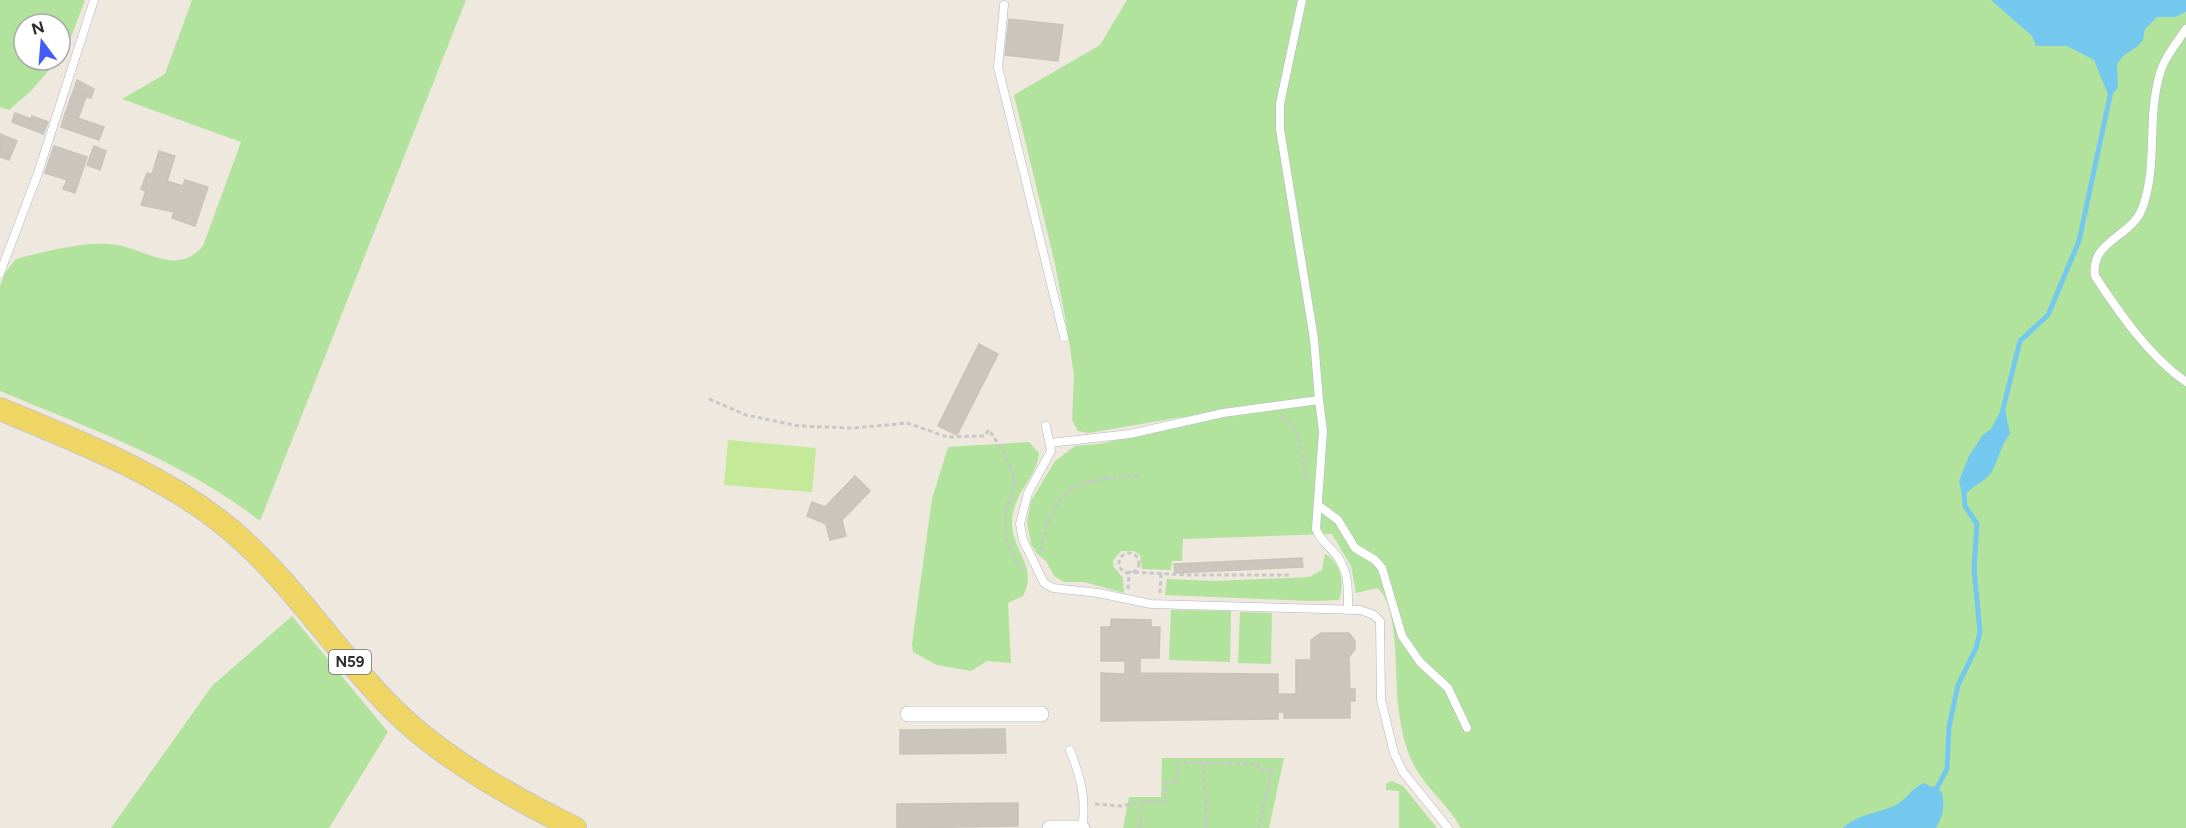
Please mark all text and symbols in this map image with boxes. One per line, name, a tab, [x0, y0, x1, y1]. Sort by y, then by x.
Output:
north arrow	[12, 12, 72, 72]
text: N	[29, 17, 47, 39]
road number: N59	[329, 650, 371, 674]

